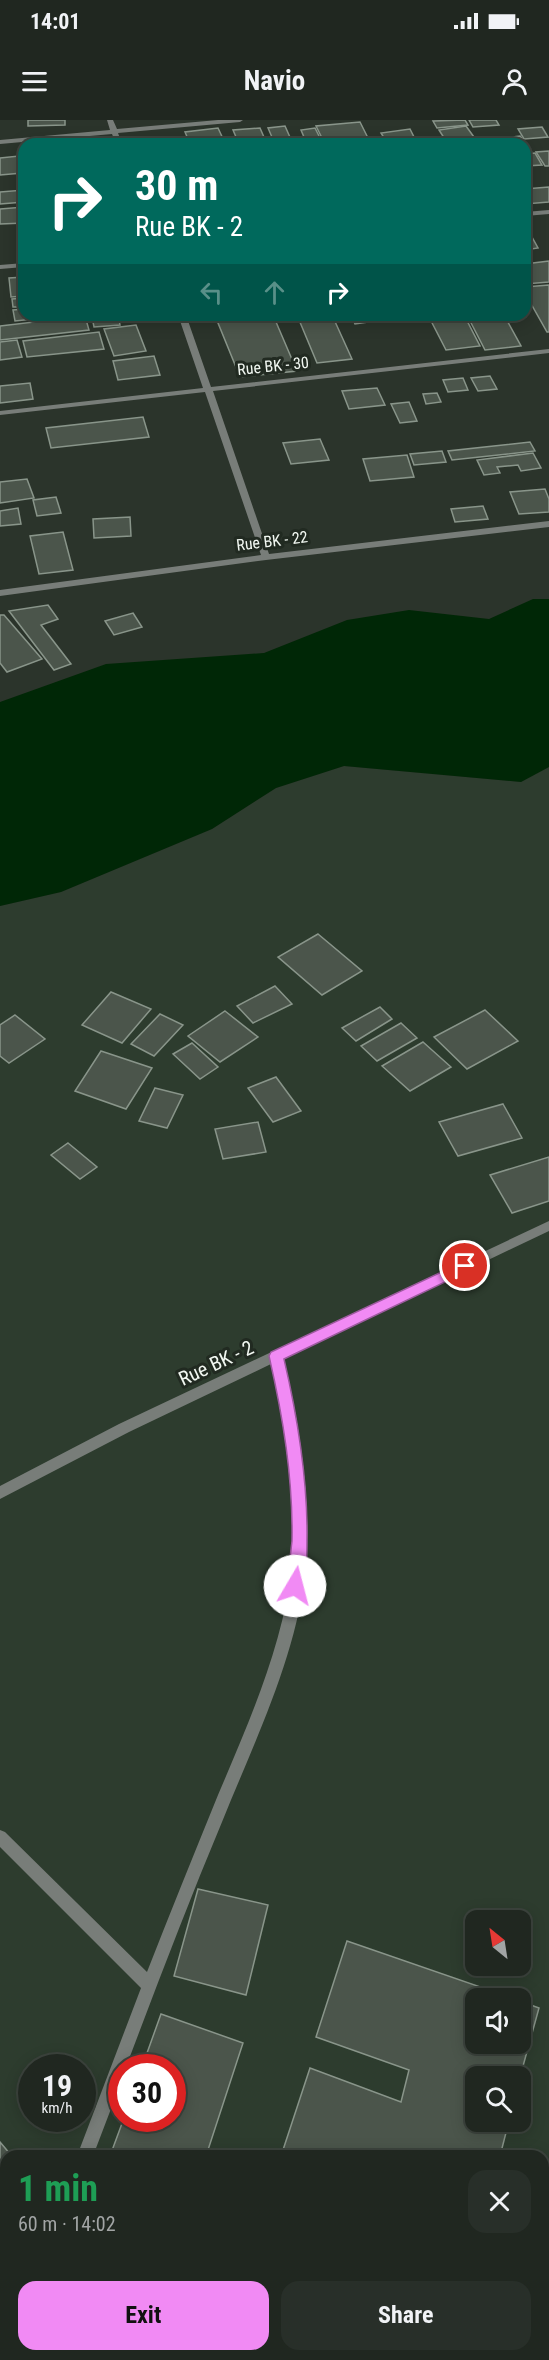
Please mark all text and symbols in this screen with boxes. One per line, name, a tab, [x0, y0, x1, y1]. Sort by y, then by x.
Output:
text: 14:01	[30, 9, 81, 34]
icon: menu	[18, 65, 51, 98]
text: Navio	[244, 65, 305, 97]
icon: person	[498, 65, 531, 98]
text: 30 m	[135, 161, 218, 210]
icon: right	[36, 162, 114, 240]
text: Rue BK - 2	[135, 211, 243, 243]
icon: left	[195, 276, 228, 309]
icon: ahead	[258, 276, 291, 309]
icon: right	[321, 276, 354, 309]
street label: Rue BK - 30	[236, 353, 310, 379]
street label: Rue BK - 22	[235, 527, 309, 555]
pin	[439, 1240, 490, 1291]
icon: arrive	[448, 1249, 481, 1282]
street label: Rue BK - 2	[175, 1335, 257, 1391]
position arrow	[263, 1554, 327, 1618]
north arrow	[465, 1910, 531, 1976]
map controls	[465, 1910, 531, 2132]
button: sound	[465, 1988, 531, 2054]
speed limit sign: 30	[108, 2054, 186, 2132]
button: search	[465, 2066, 531, 2132]
text: 19	[42, 2068, 72, 2103]
text: km/h	[42, 2099, 72, 2117]
text: 1 min	[18, 2168, 98, 2210]
button: close	[468, 2170, 531, 2233]
text: 60 m · 14:02	[18, 2212, 116, 2236]
button: Exit	[18, 2281, 269, 2350]
button: Share	[281, 2281, 531, 2350]

